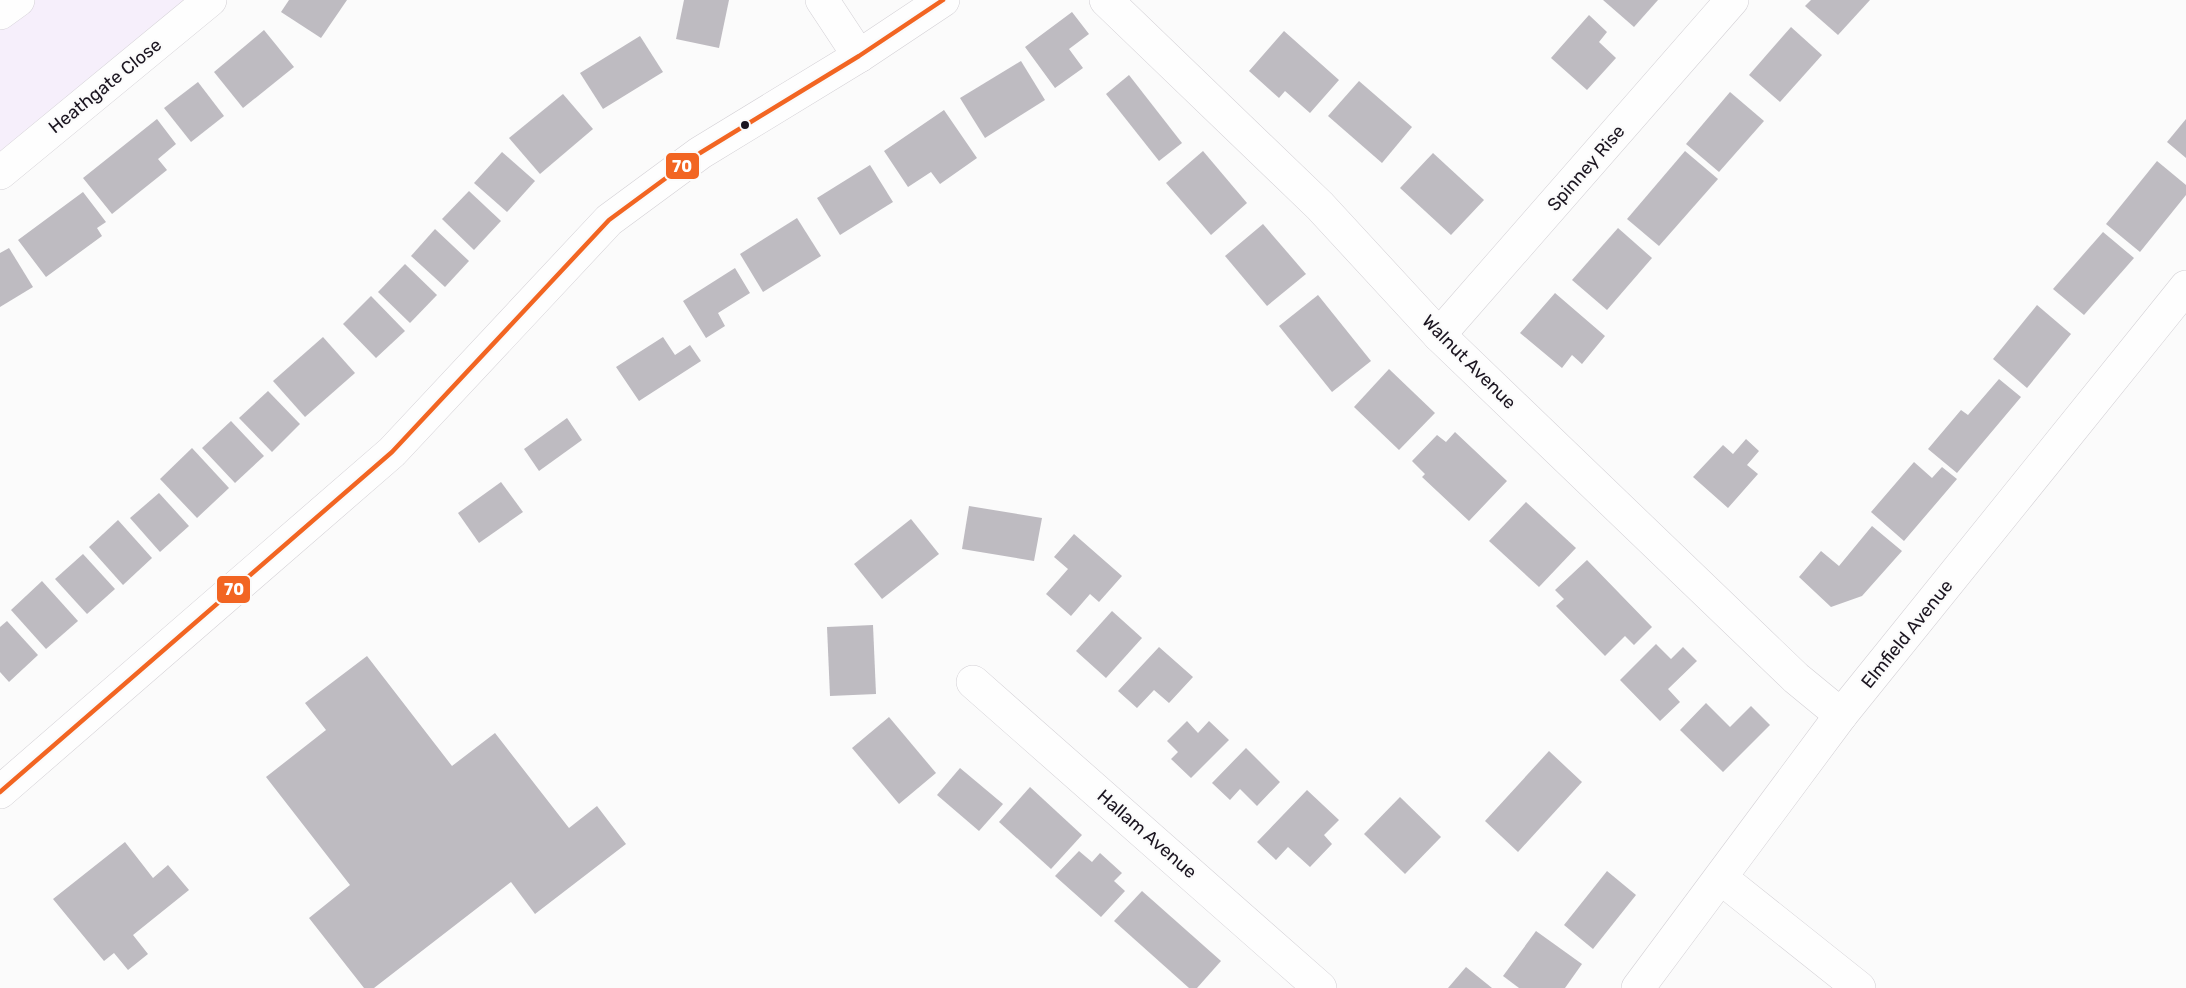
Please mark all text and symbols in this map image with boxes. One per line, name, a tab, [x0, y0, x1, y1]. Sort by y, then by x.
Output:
street label: Heathgate Close	[44, 34, 166, 138]
unlabelled marker	[739, 119, 751, 131]
street label: Spinney Rise	[1543, 120, 1629, 216]
line badge: 70	[665, 152, 700, 180]
text: 70	[672, 157, 692, 176]
street label: Walnut Avenue	[1417, 310, 1521, 414]
line badge: 70	[216, 575, 251, 604]
street label: Elmfield Avenue	[1857, 575, 1957, 693]
text: 70	[224, 580, 244, 599]
street label: Hallam Avenue	[1093, 785, 1201, 883]

